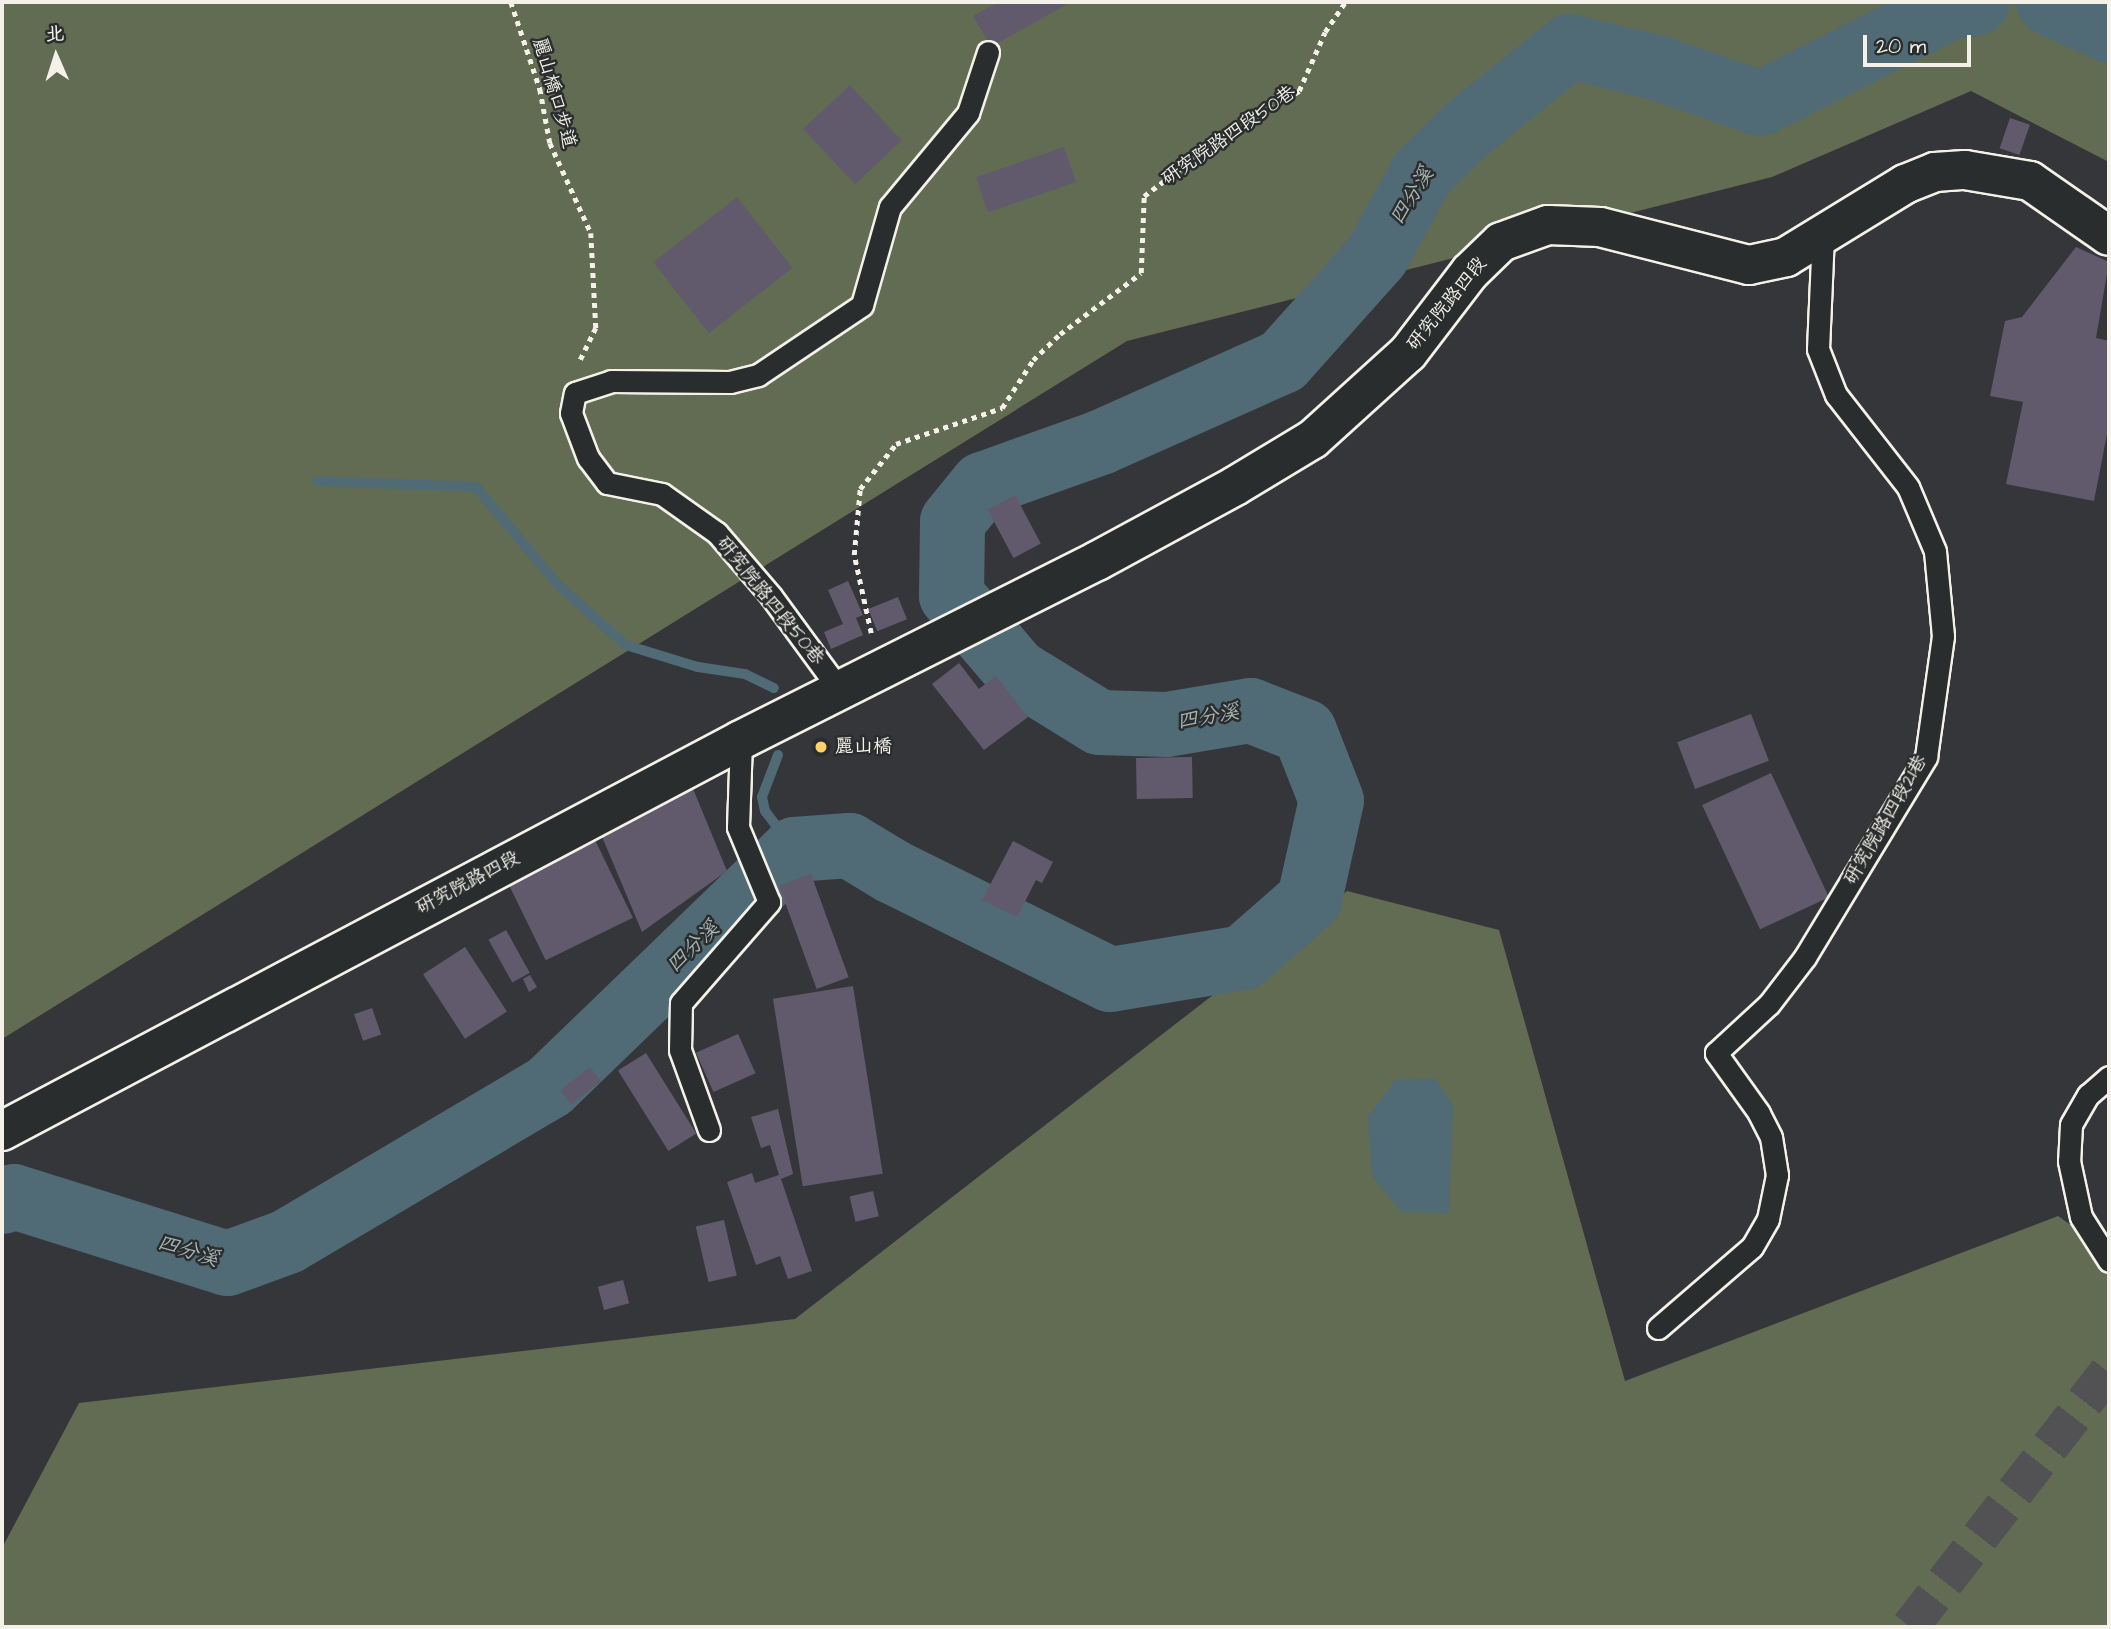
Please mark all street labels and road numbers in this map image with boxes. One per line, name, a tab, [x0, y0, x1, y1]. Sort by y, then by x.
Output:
street label: 麗山橋口步道	[527, 35, 581, 151]
street label: 研究院路四段50巷	[1158, 81, 1300, 191]
street label: 研究院路四段	[1402, 253, 1492, 355]
street label: 研究院路四段50巷	[711, 532, 829, 670]
street label: 研究院路四段21巷	[1840, 751, 1932, 889]
street label: 研究院路四段	[412, 846, 524, 920]

